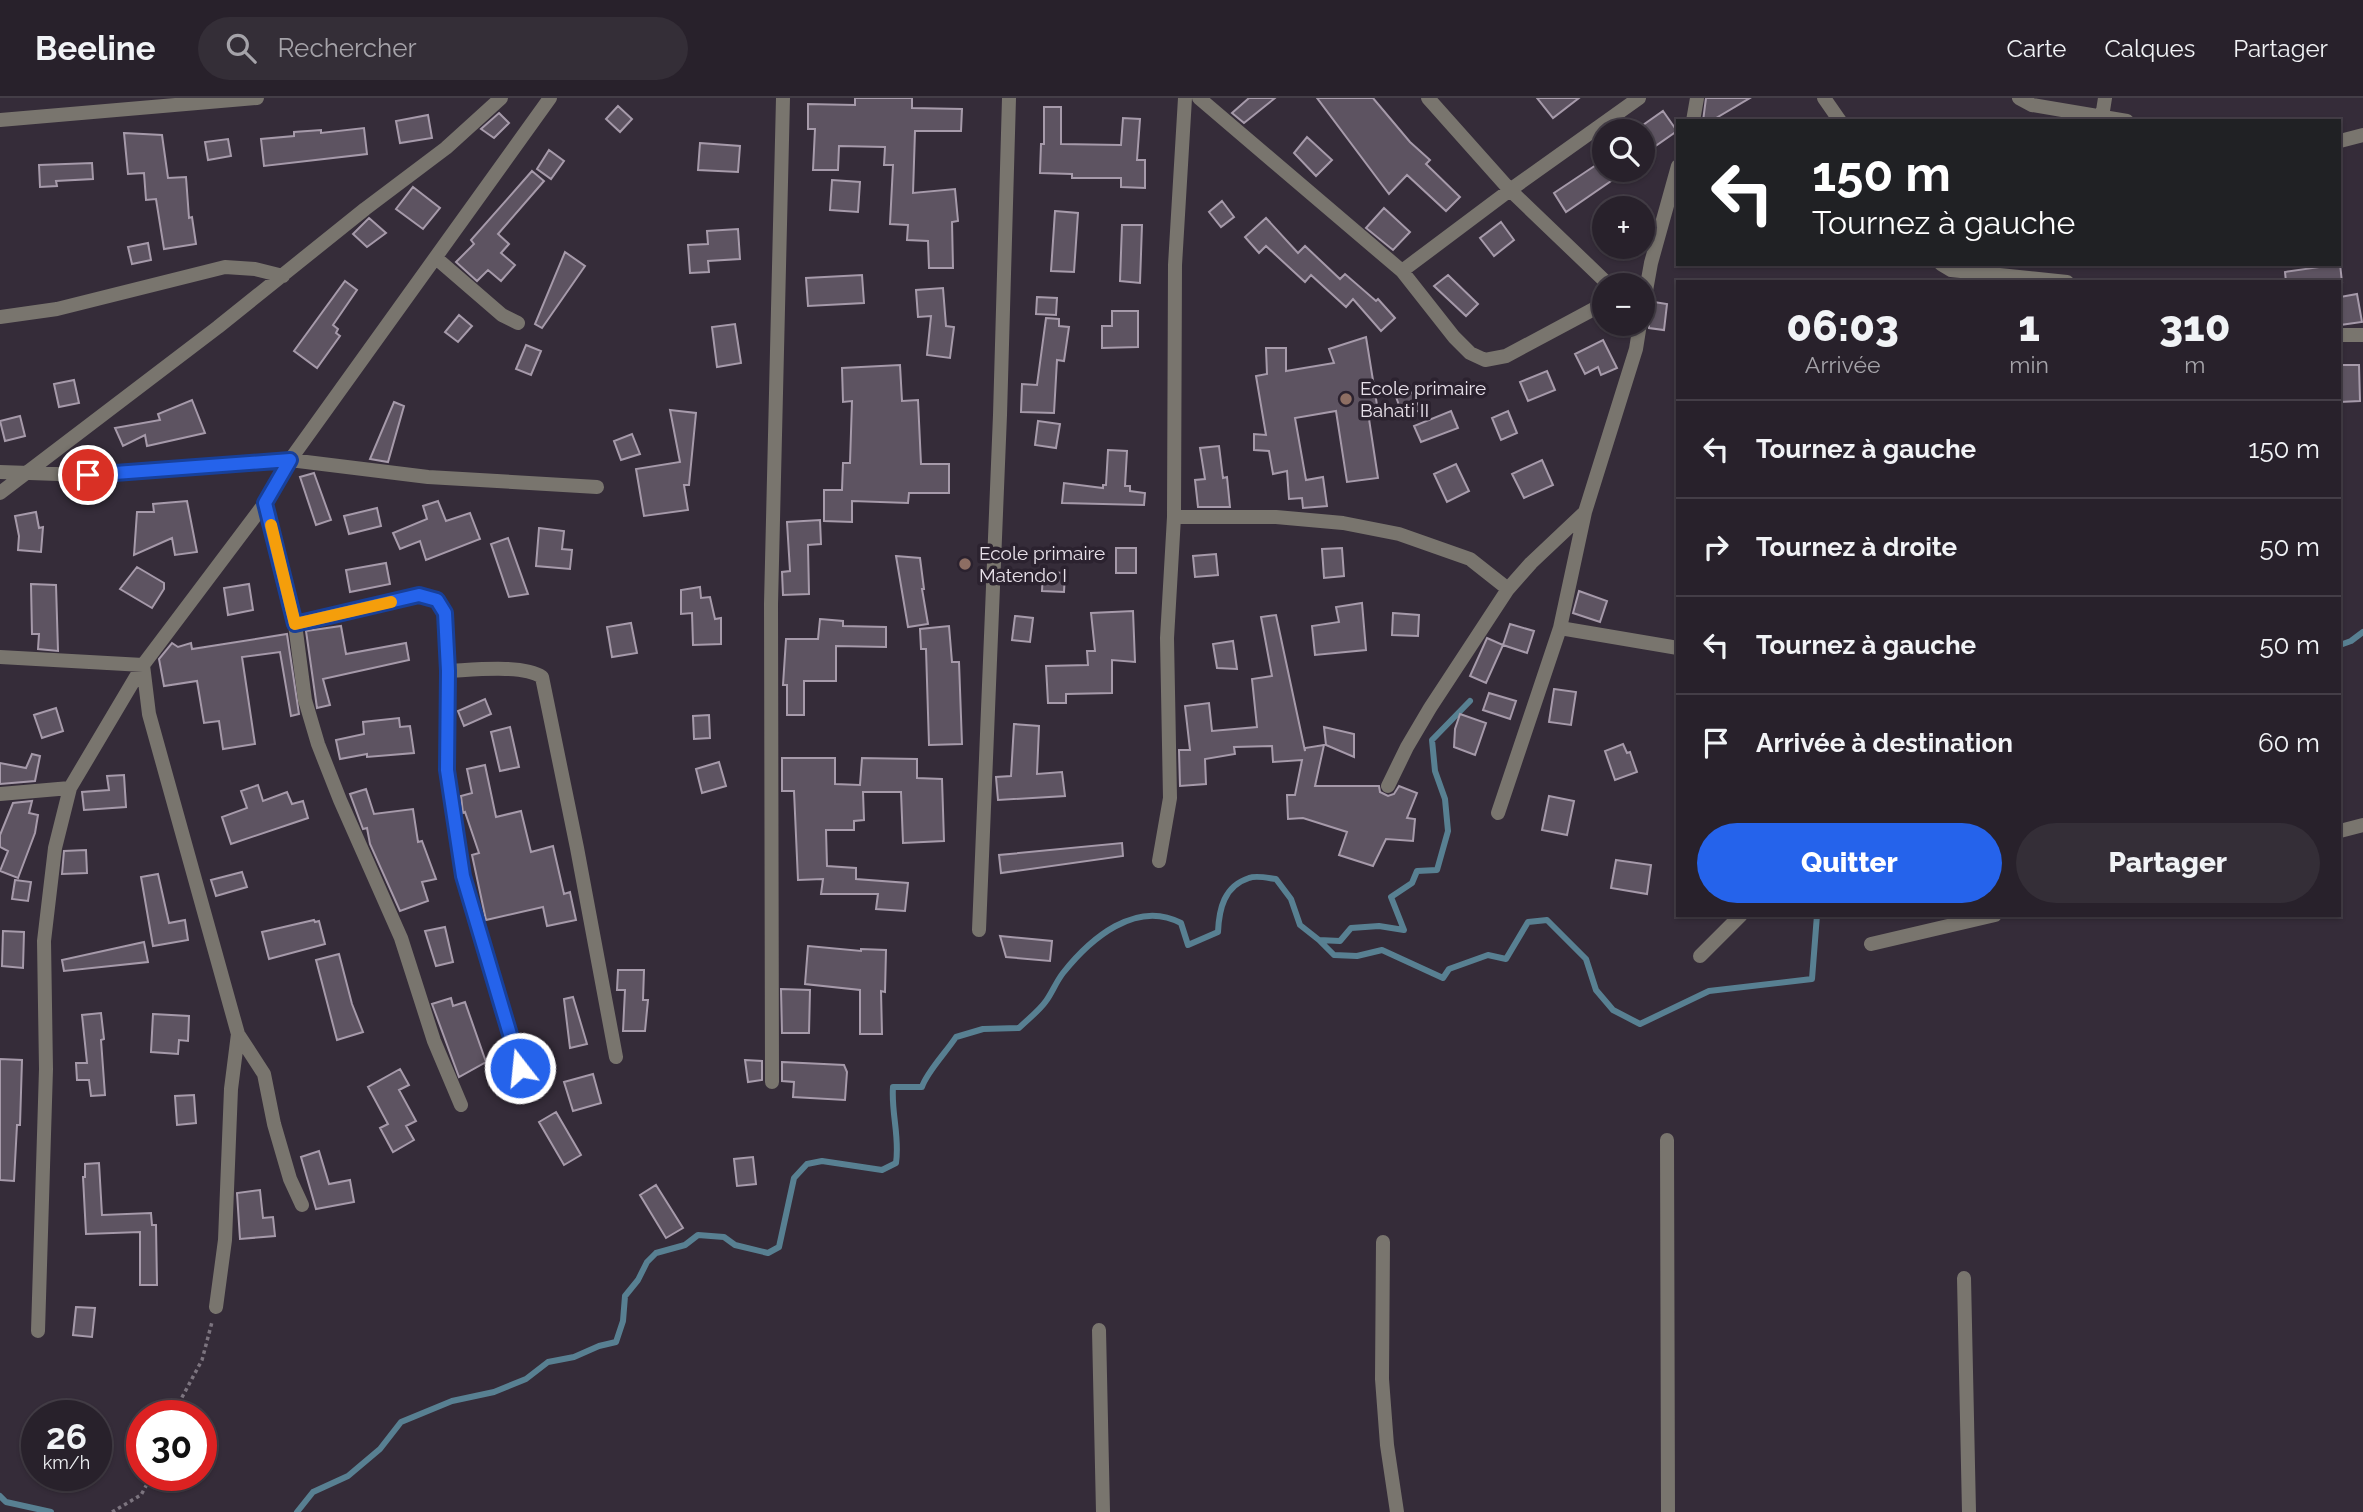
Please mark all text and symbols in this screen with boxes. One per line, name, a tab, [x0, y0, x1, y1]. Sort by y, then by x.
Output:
search box	[198, 17, 688, 80]
text: Beeline	[35, 29, 156, 68]
icon: search	[222, 29, 260, 67]
text: Rechercher	[278, 33, 417, 63]
text: Carte	[2007, 34, 2066, 63]
text: Calques	[2104, 34, 2195, 63]
text: Partager	[2233, 34, 2328, 63]
map controls	[1592, 119, 1655, 336]
button: search	[1592, 119, 1655, 182]
text: 150 m	[1812, 145, 1951, 202]
icon: left	[1697, 147, 1788, 238]
button: +	[1592, 196, 1655, 259]
text: Tournez à gauche	[1812, 204, 2075, 241]
button: −	[1592, 273, 1655, 336]
text: 06:03	[1786, 302, 1899, 351]
text: 1	[2018, 302, 2040, 351]
text: 310	[2159, 302, 2231, 351]
text: Arrivée	[1805, 351, 1880, 378]
text: min	[2009, 351, 2049, 378]
text: m	[2184, 351, 2205, 378]
place label: Ecole primaire Bahati II	[1360, 377, 1486, 421]
marker: Ecole primaire Bahati II	[1338, 391, 1354, 407]
icon: left	[1697, 430, 1735, 468]
text: Tournez à gauche	[1756, 434, 1976, 464]
text: 150 m	[2248, 434, 2320, 464]
pin	[58, 445, 118, 505]
icon: arrive	[69, 456, 107, 494]
icon: right	[1697, 528, 1735, 566]
text: Tournez à droite	[1756, 532, 1957, 562]
text: 50 m	[2259, 532, 2320, 562]
place label: Ecole primaire Matendo I	[979, 542, 1105, 586]
marker: Ecole primaire Matendo I	[957, 556, 973, 572]
icon: left	[1697, 626, 1735, 664]
text: Tournez à gauche	[1756, 630, 1976, 660]
text: 50 m	[2259, 630, 2320, 660]
icon: arrive	[1697, 724, 1735, 762]
text: Arrivée à destination	[1756, 728, 2013, 758]
text: 60 m	[2258, 728, 2320, 758]
button: Quitter	[1697, 823, 2002, 903]
button: Partager	[2016, 823, 2320, 903]
position arrow	[483, 1031, 557, 1105]
speed limit sign: 30	[126, 1400, 217, 1491]
text: 26	[46, 1416, 87, 1457]
text: km/h	[43, 1452, 90, 1473]

